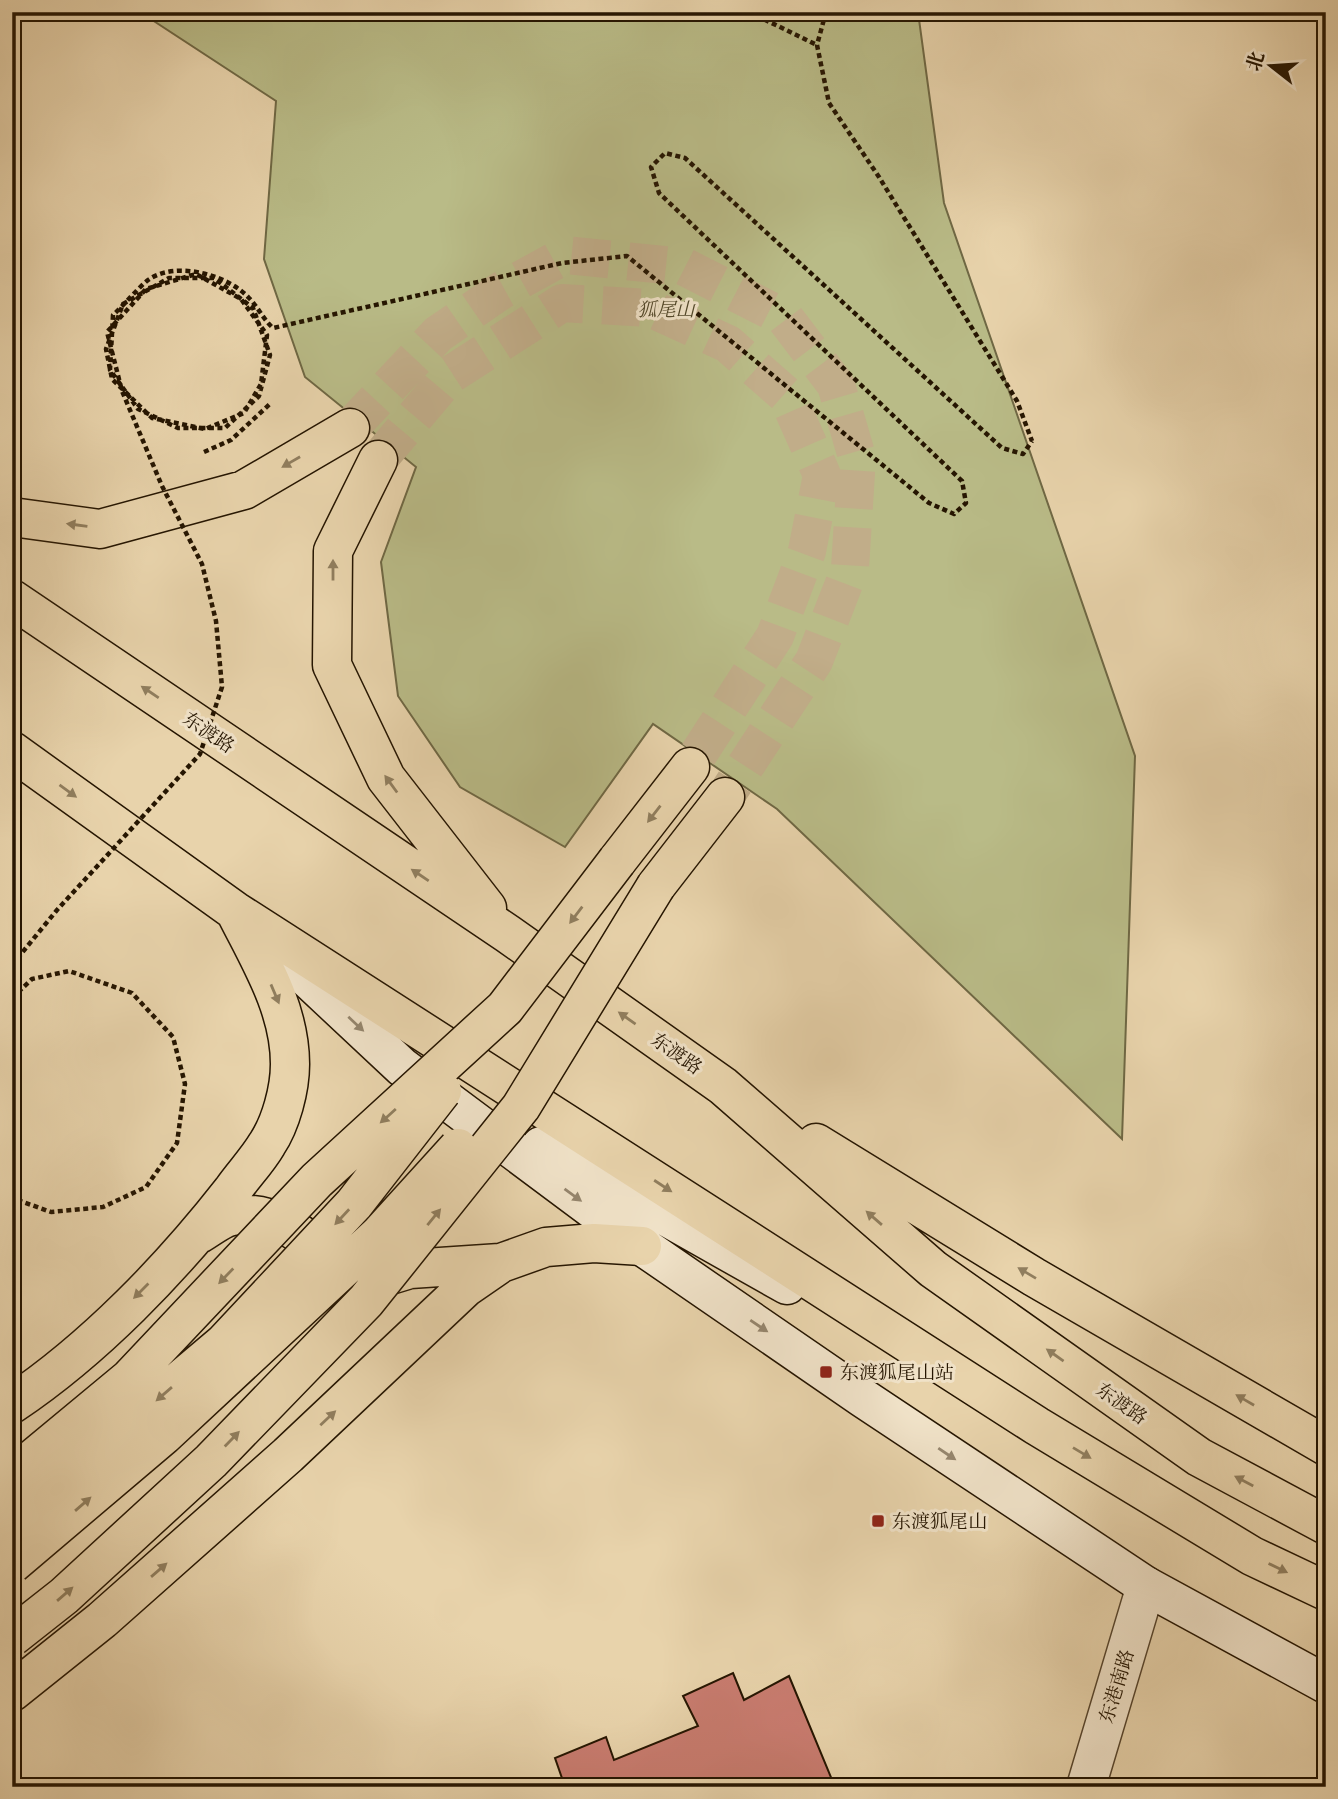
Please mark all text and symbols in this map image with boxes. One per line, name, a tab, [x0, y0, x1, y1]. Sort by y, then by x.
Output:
north arrow	[1236, 32, 1306, 102]
text: 北	[1241, 49, 1269, 74]
park label: 狐尾山	[637, 298, 696, 321]
one-way arrow	[282, 456, 301, 468]
one-way arrow	[66, 520, 88, 531]
one-way arrow	[327, 559, 339, 581]
one-way arrow	[141, 685, 159, 699]
street label: 东渡路	[179, 707, 239, 758]
one-way arrow	[384, 775, 398, 793]
one-way arrow	[59, 784, 77, 798]
one-way arrow	[647, 805, 661, 823]
one-way arrow	[411, 868, 429, 882]
one-way arrow	[570, 906, 584, 924]
one-way arrow	[270, 984, 281, 1005]
one-way arrow	[618, 1011, 636, 1025]
one-way arrow	[347, 1016, 364, 1032]
street label: 东渡路	[647, 1028, 707, 1079]
one-way arrow	[379, 1108, 397, 1124]
one-way arrow	[654, 1179, 673, 1192]
one-way arrow	[564, 1188, 582, 1202]
one-way arrow	[335, 1208, 351, 1225]
one-way arrow	[426, 1208, 441, 1225]
one-way arrow	[865, 1210, 883, 1226]
one-way arrow	[219, 1267, 235, 1284]
one-way arrow	[1018, 1267, 1037, 1279]
one-way arrow	[133, 1283, 150, 1300]
one-way arrow	[750, 1319, 769, 1332]
one-way arrow	[1046, 1348, 1064, 1362]
place label: 东渡狐尾山站	[840, 1361, 954, 1384]
marker: 东渡狐尾山站	[818, 1364, 834, 1380]
street label: 东渡路	[1092, 1378, 1152, 1429]
one-way arrow	[155, 1386, 173, 1402]
one-way arrow	[1236, 1394, 1255, 1406]
one-way arrow	[319, 1410, 336, 1426]
one-way arrow	[223, 1431, 240, 1448]
one-way arrow	[938, 1447, 956, 1461]
one-way arrow	[1073, 1447, 1092, 1460]
one-way arrow	[1234, 1476, 1254, 1487]
one-way arrow	[74, 1497, 91, 1512]
place label: 东渡狐尾山	[892, 1510, 987, 1533]
marker: 东渡狐尾山	[870, 1513, 886, 1529]
one-way arrow	[150, 1562, 167, 1578]
one-way arrow	[1268, 1563, 1288, 1574]
one-way arrow	[57, 1587, 74, 1602]
street label: 东港南路	[1094, 1646, 1139, 1726]

